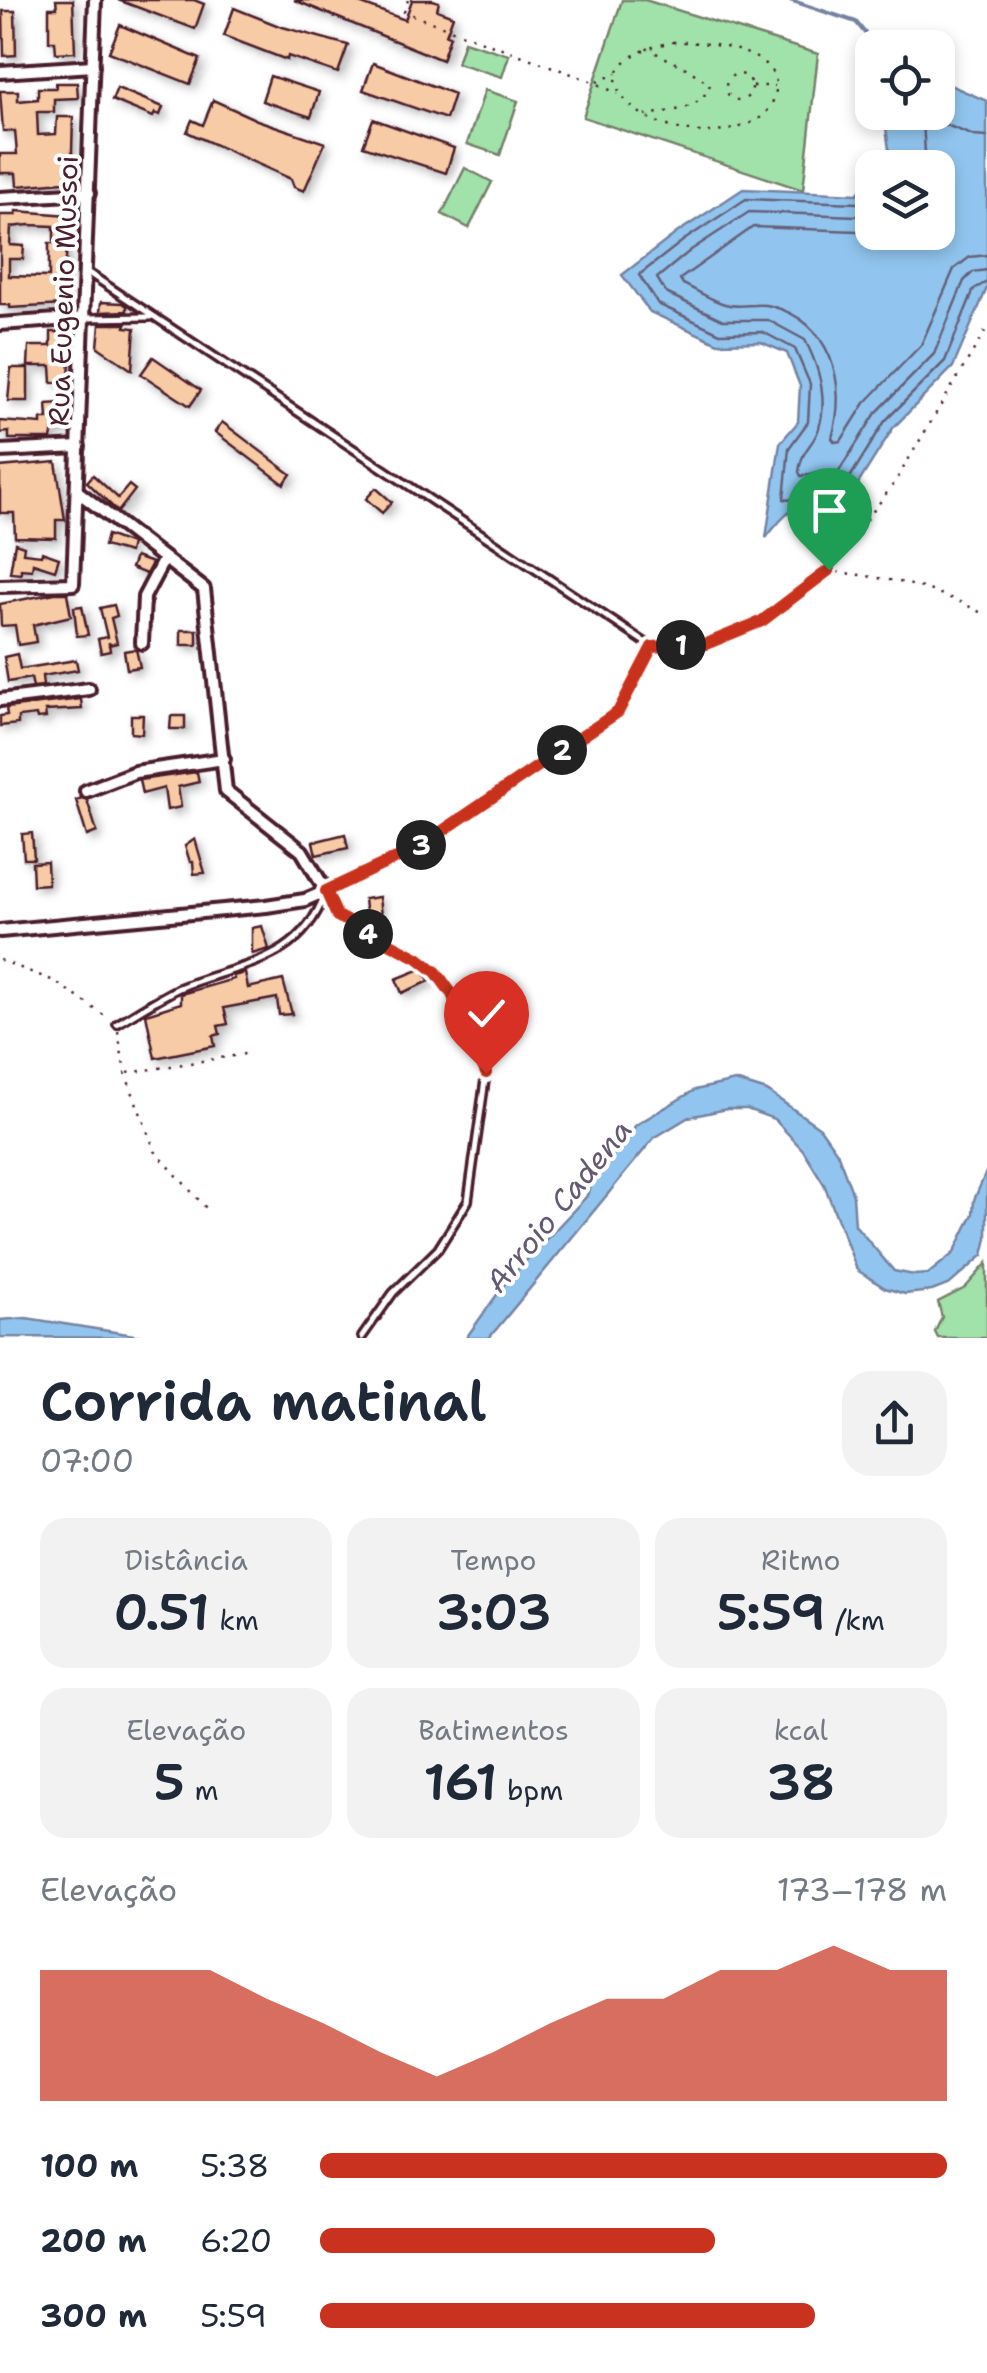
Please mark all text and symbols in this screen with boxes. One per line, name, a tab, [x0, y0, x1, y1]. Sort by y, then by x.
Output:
map controls	[855, 30, 955, 250]
button: locate	[855, 30, 955, 130]
button: layers	[855, 150, 955, 250]
street label: Rua Eugenio Mussoi	[39, 155, 87, 427]
pin	[787, 468, 872, 571]
icon: arrive	[802, 483, 857, 538]
pin: 1	[656, 620, 706, 670]
text: 1	[675, 626, 687, 664]
pin: 2	[537, 725, 587, 775]
text: 2	[552, 731, 572, 769]
pin: 3	[396, 820, 446, 870]
text: 3	[411, 826, 431, 864]
pin: 4	[343, 909, 393, 959]
text: 4	[358, 915, 378, 953]
pin	[444, 971, 529, 1074]
icon: check	[459, 986, 514, 1041]
water label: Arroio Cadena	[476, 1110, 641, 1301]
text: Corrida matinal	[40, 1364, 487, 1438]
button: share	[842, 1371, 947, 1476]
text: 07:00	[40, 1439, 134, 1482]
text: Distância	[124, 1541, 248, 1579]
text: Tempo	[450, 1541, 537, 1579]
text: Ritmo	[761, 1541, 841, 1579]
text: 0.51	[113, 1579, 210, 1646]
text: 3:03	[436, 1579, 551, 1646]
text: 5:59	[717, 1579, 825, 1646]
text: km	[210, 1601, 259, 1639]
text: /km	[825, 1601, 885, 1639]
text: Elevação	[126, 1711, 246, 1749]
text: Batimentos	[418, 1711, 569, 1749]
text: kcal	[774, 1711, 828, 1749]
text: 5	[154, 1749, 185, 1816]
text: 161	[424, 1749, 497, 1816]
text: 38	[766, 1749, 836, 1816]
text: m	[185, 1771, 219, 1809]
text: bpm	[497, 1771, 563, 1809]
text: Elevação	[40, 1868, 177, 1911]
text: 173–178 m	[777, 1868, 947, 1911]
text: 100 m	[40, 2144, 139, 2187]
text: 5:38	[200, 2144, 269, 2187]
text: 200 m	[40, 2219, 147, 2262]
text: 6:20	[200, 2219, 272, 2262]
text: 300 m	[40, 2294, 147, 2337]
text: 5:59	[200, 2294, 267, 2337]

